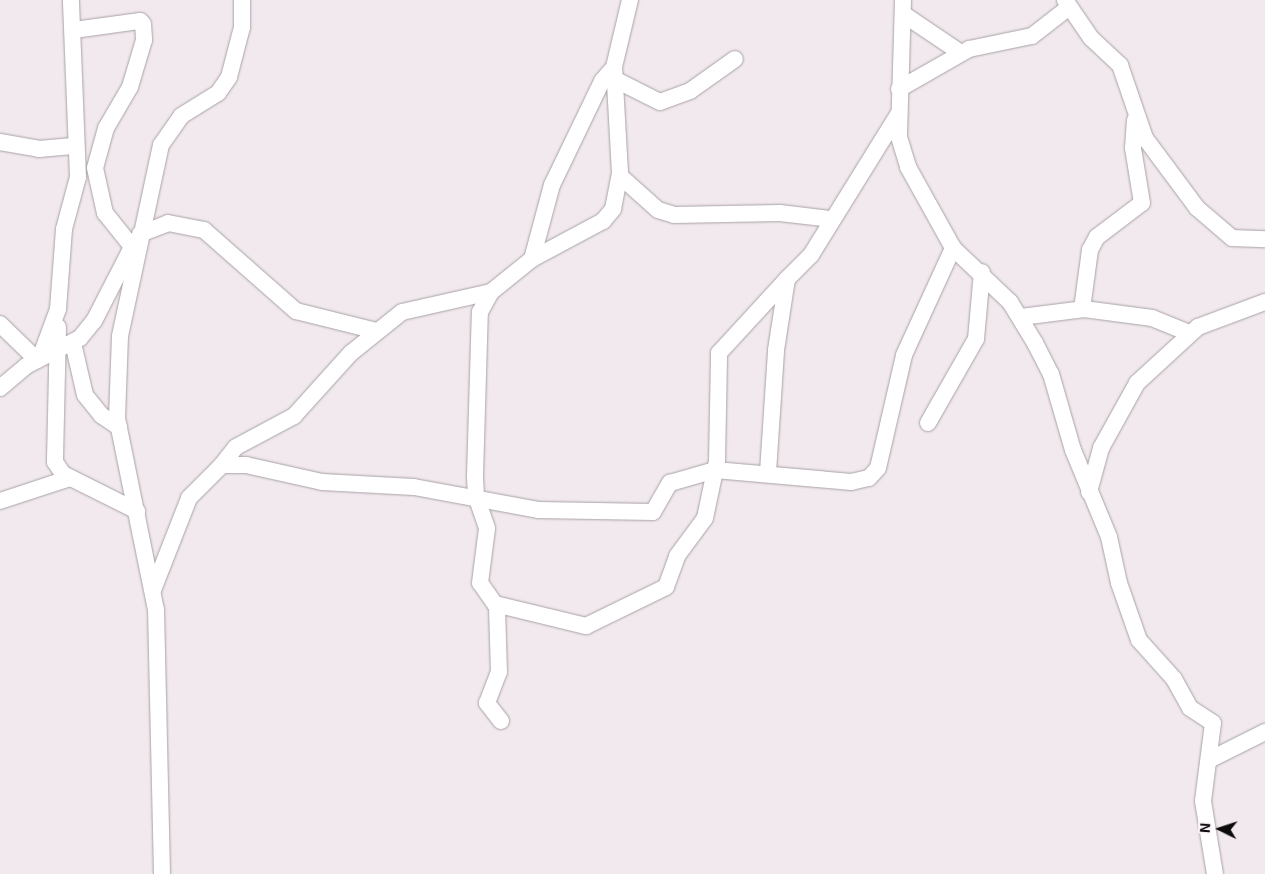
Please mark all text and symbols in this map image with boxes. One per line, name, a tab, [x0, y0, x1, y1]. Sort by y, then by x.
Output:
north arrow	[1195, 804, 1245, 854]
text: N	[1196, 822, 1213, 834]

